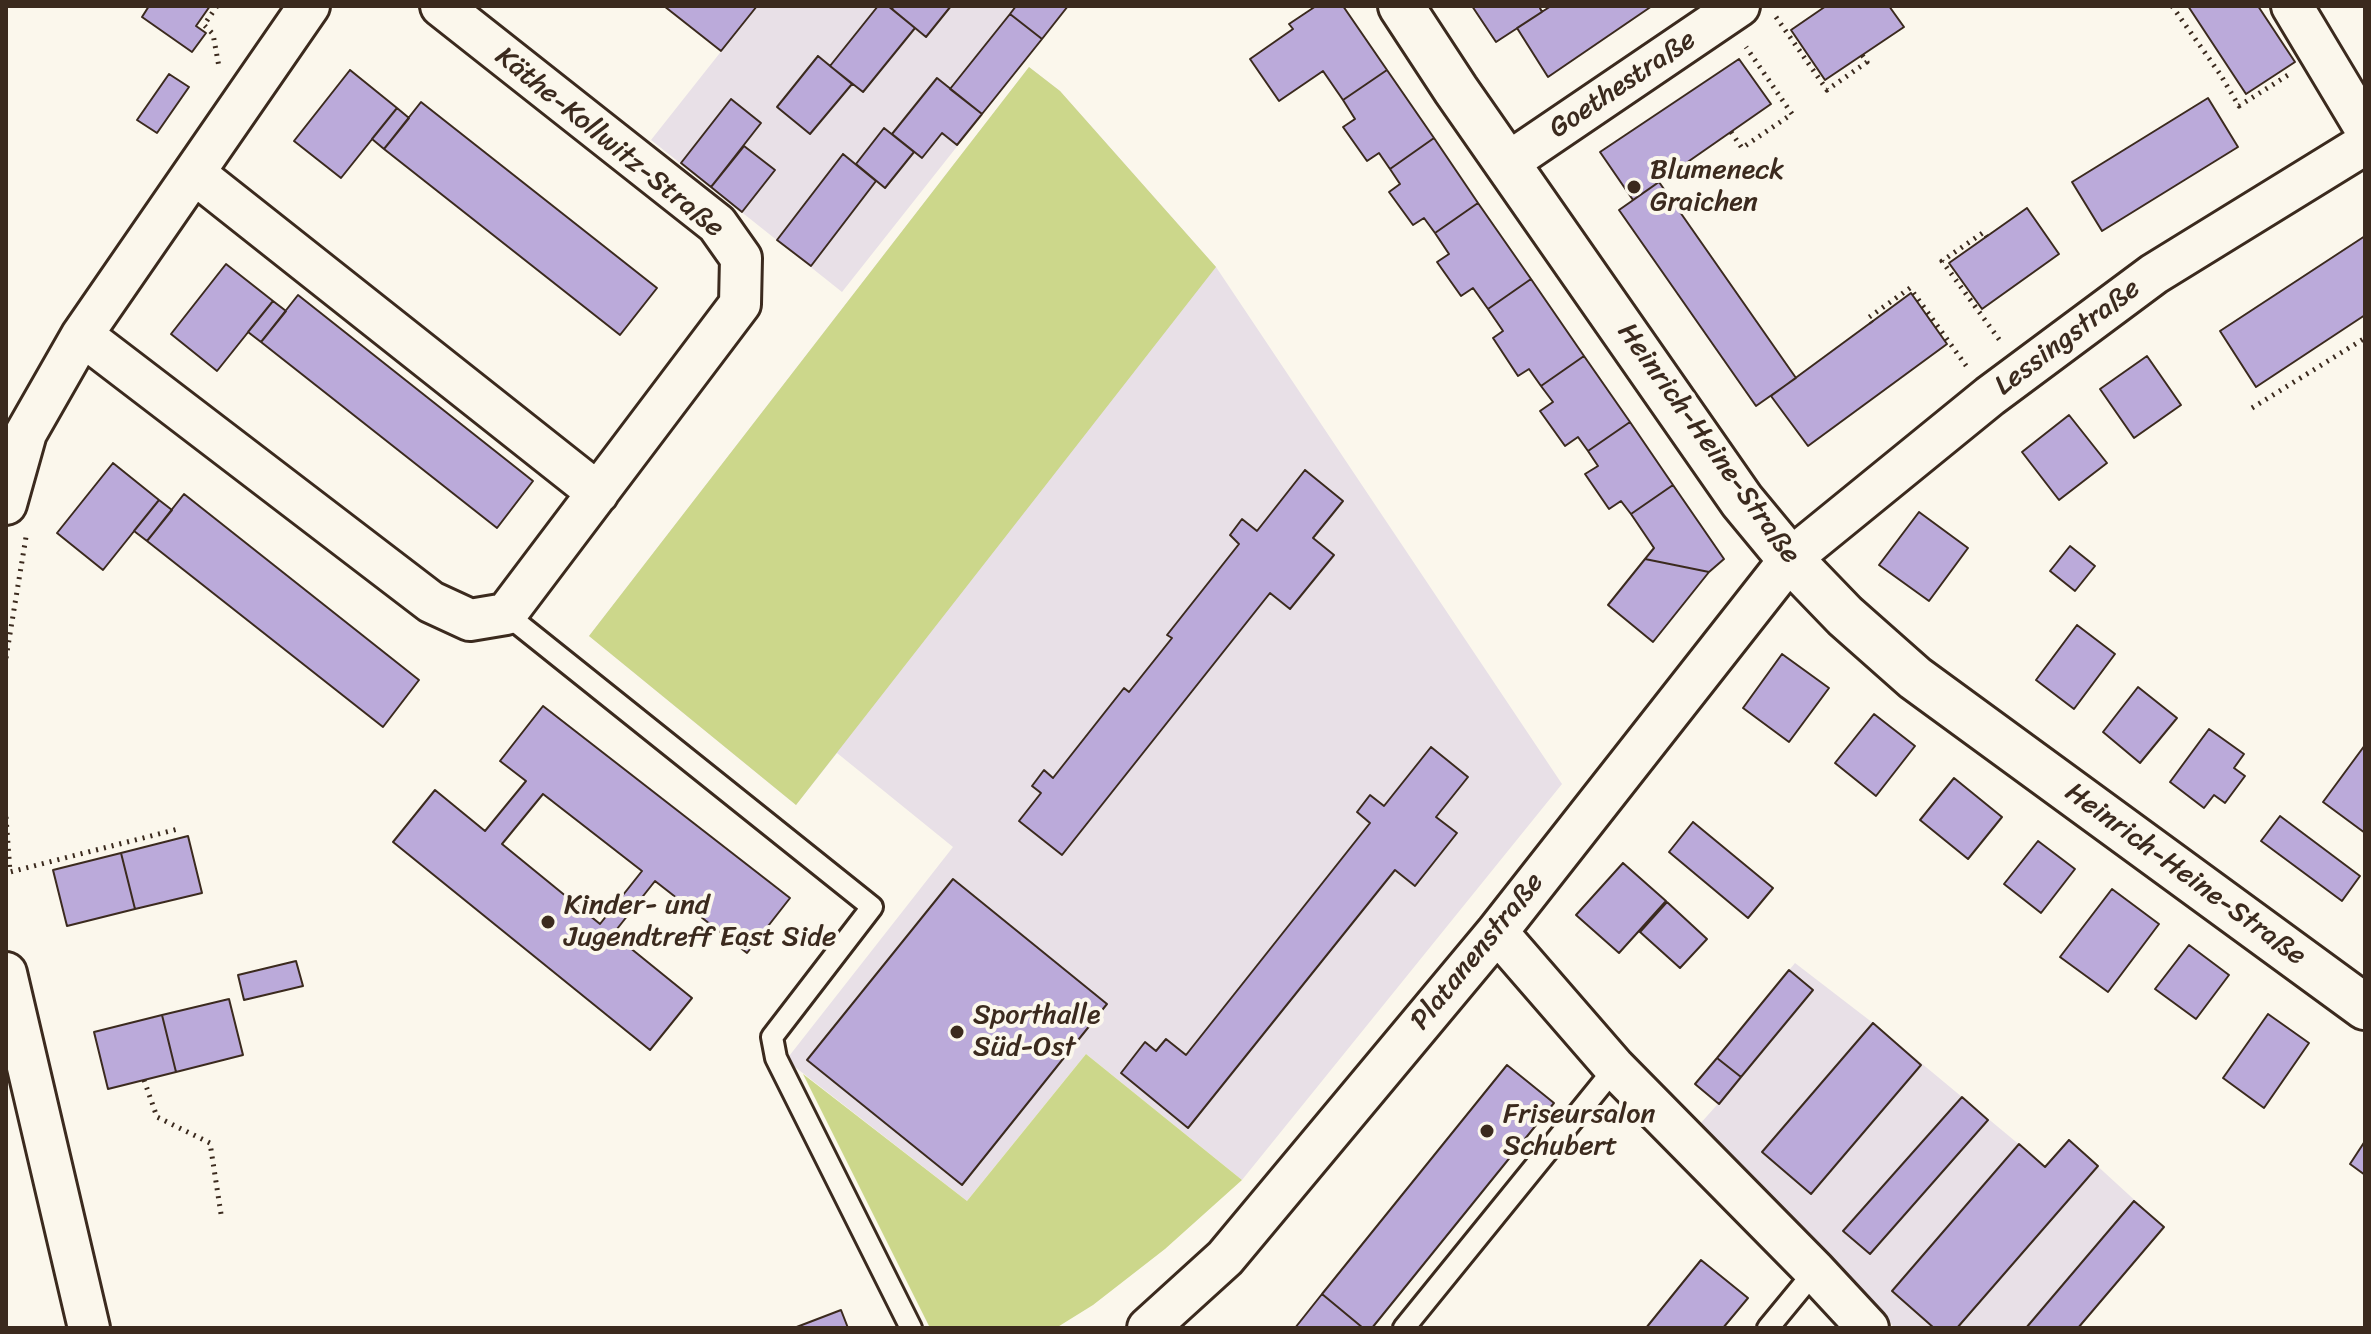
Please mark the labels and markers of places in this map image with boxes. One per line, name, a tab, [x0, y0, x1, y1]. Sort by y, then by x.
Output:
place label: Blumeneck Graichen	[1650, 154, 1784, 220]
marker: Blumeneck Graichen	[1625, 178, 1643, 196]
place label: Kinder- und Jugendtreff East Side	[564, 889, 836, 955]
marker: Kinder- und Jugendtreff East Side	[539, 913, 557, 931]
place label: Sporthalle Süd-Ost	[973, 999, 1101, 1065]
marker: Sporthalle Süd-Ost	[948, 1023, 966, 1041]
place label: Friseursalon Schubert	[1503, 1098, 1656, 1164]
marker: Friseursalon Schubert	[1478, 1122, 1496, 1140]

